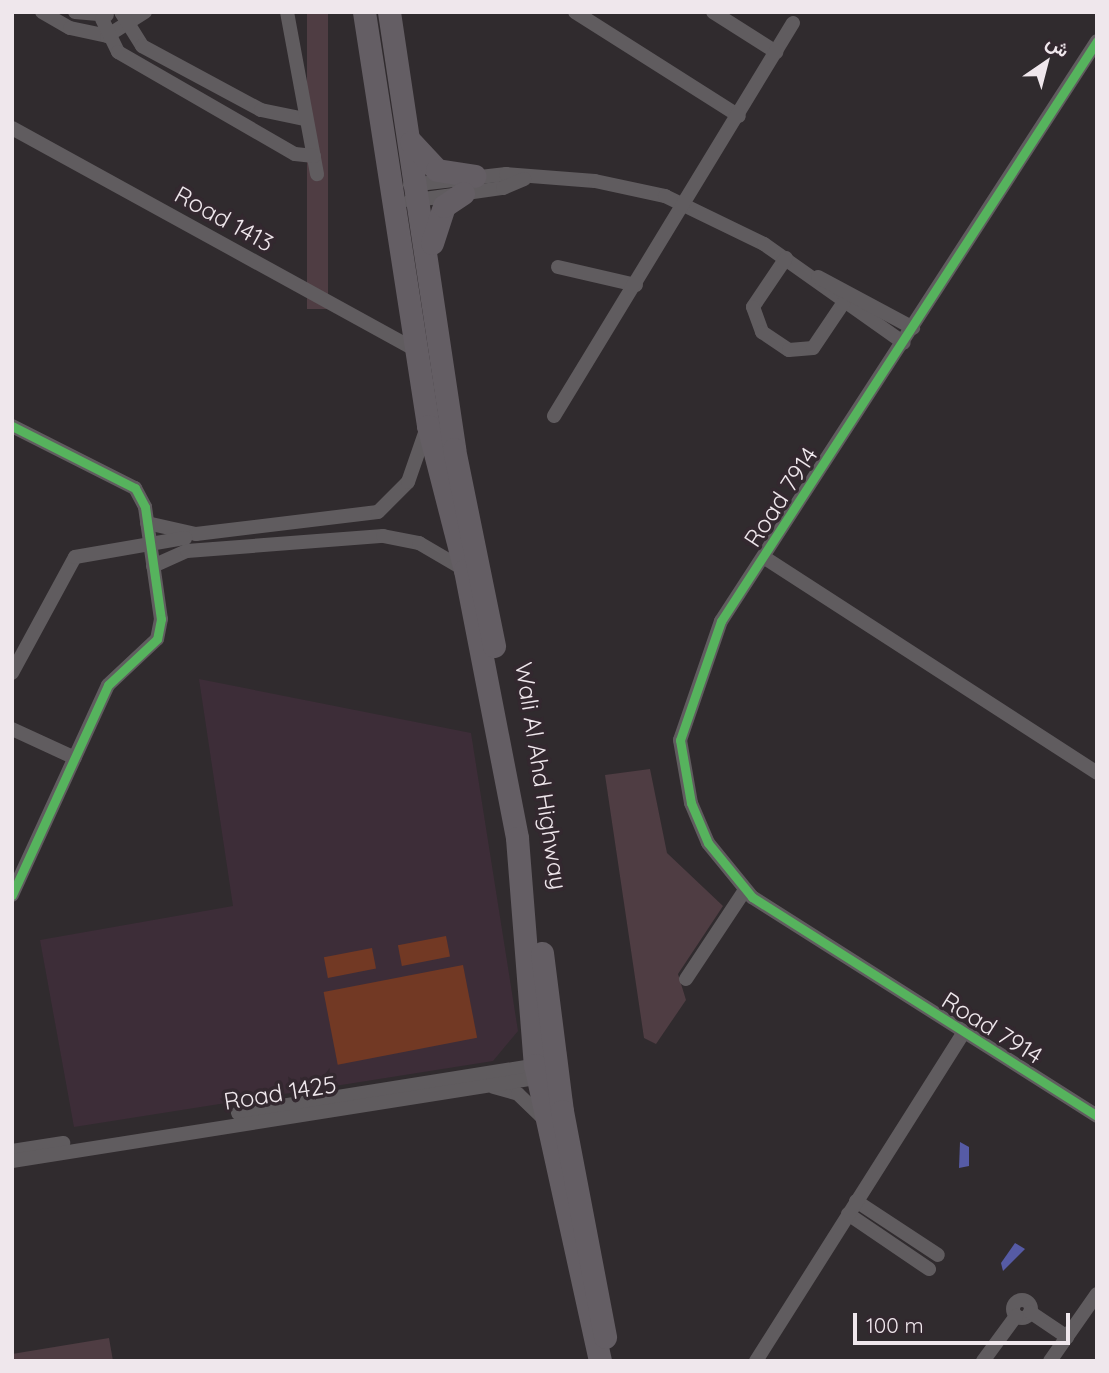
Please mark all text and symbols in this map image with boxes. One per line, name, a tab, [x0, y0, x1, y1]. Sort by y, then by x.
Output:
north arrow	[1011, 28, 1081, 98]
text: ش	[1042, 29, 1074, 62]
street label: Road 1413	[170, 180, 278, 258]
street label: Road 7914	[738, 442, 824, 552]
street label: Wali Al Ahd Highway	[509, 660, 573, 892]
street label: Road 7914	[936, 986, 1048, 1070]
street label: Road 1425	[222, 1070, 338, 1116]
scale bar	[857, 1300, 1074, 1344]
text: 100 m	[866, 1312, 924, 1338]

